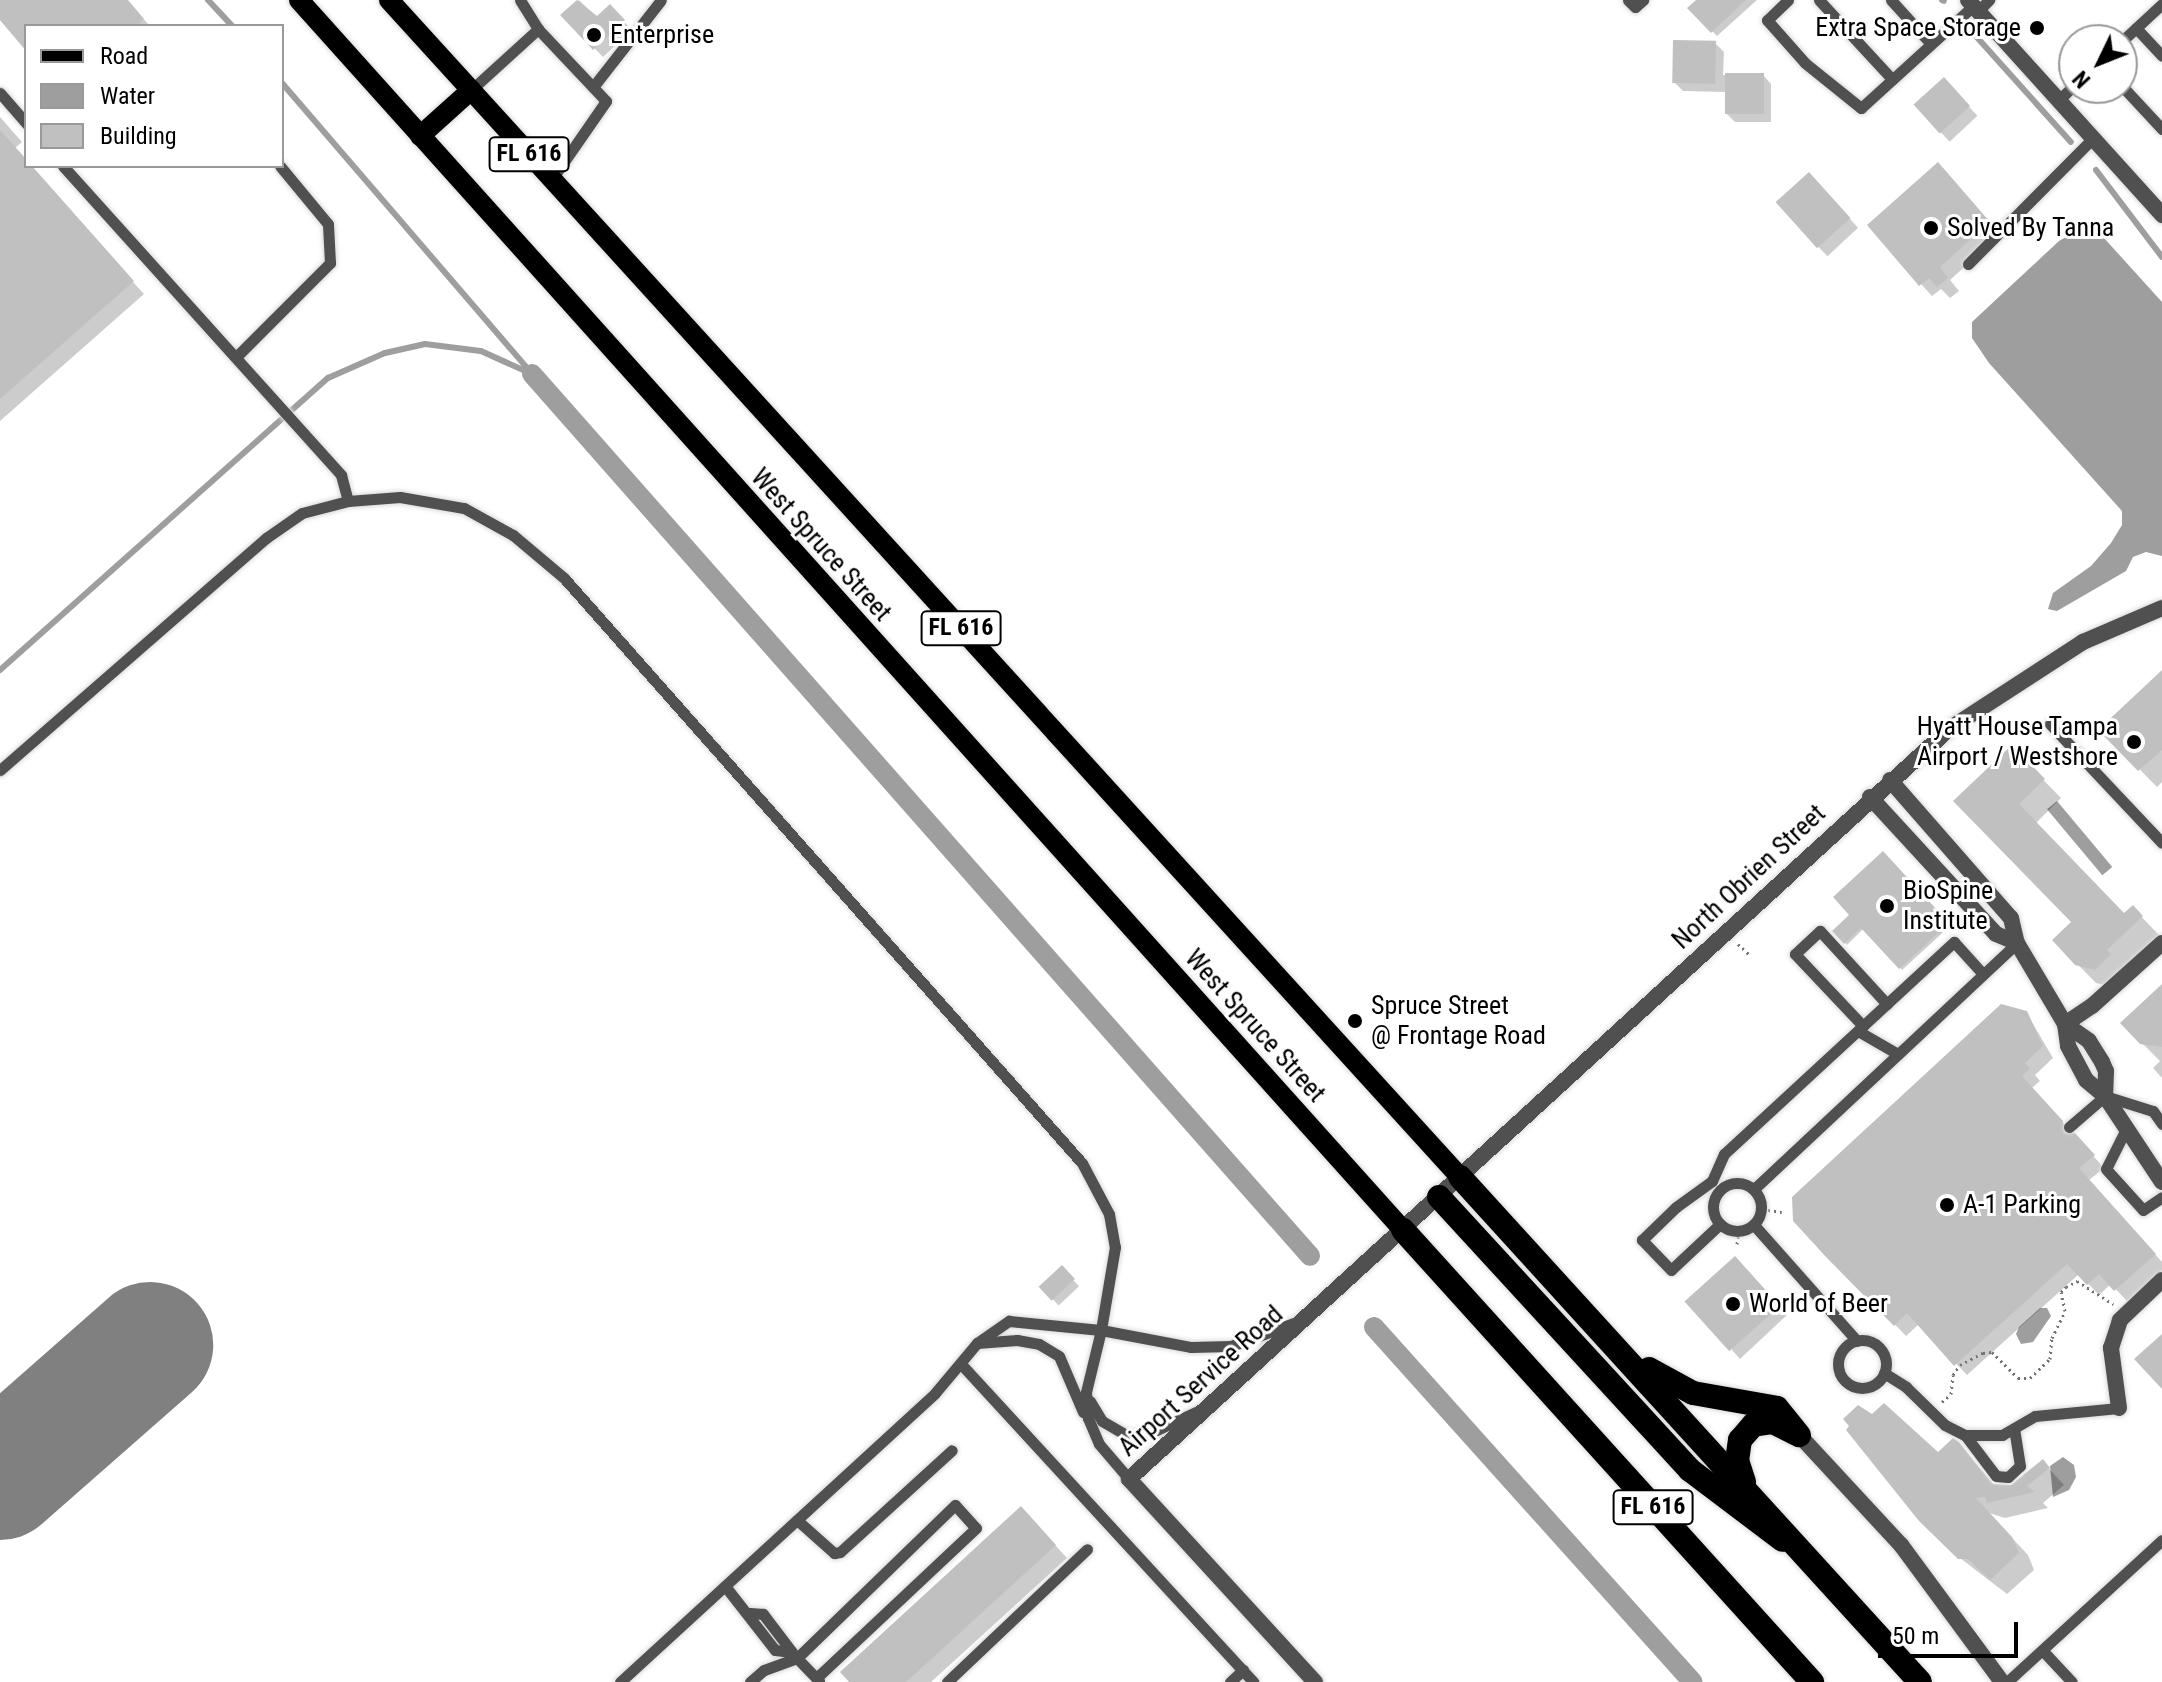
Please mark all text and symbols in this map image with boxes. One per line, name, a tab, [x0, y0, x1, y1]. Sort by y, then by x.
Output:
place label: Extra Space Storage	[1815, 12, 2021, 44]
place label: Enterprise	[610, 19, 714, 51]
marker: Extra Space Storage	[2028, 19, 2046, 37]
legend	[24, 24, 284, 168]
north arrow	[2058, 24, 2138, 104]
marker: Enterprise	[585, 26, 603, 44]
text: Road	[100, 42, 148, 70]
text: N	[2068, 66, 2095, 93]
text: Water	[100, 82, 155, 110]
text: Building	[100, 122, 177, 150]
road number: FL 616	[487, 134, 571, 174]
place label: Solved By Tanna	[1947, 212, 2115, 244]
marker: Solved By Tanna	[1922, 219, 1940, 237]
street label: West Spruce Street	[744, 462, 898, 628]
road number: FL 616	[919, 608, 1003, 648]
place label: Hyatt House Tampa Airport / Westshore	[1916, 711, 2118, 772]
marker: Hyatt House Tampa Airport / Westshore	[2125, 733, 2143, 751]
street label: North Obrien Street	[1666, 798, 1832, 956]
place label: BioSpine Institute	[1903, 875, 1993, 936]
marker: BioSpine Institute	[1878, 897, 1896, 915]
street label: West Spruce Street	[1178, 943, 1332, 1109]
place label: Spruce Street @ Frontage Road	[1371, 990, 1546, 1052]
marker: Spruce Street @ Frontage Road	[1346, 1012, 1364, 1030]
place label: A-1 Parking	[1963, 1189, 2081, 1221]
marker: A-1 Parking	[1938, 1196, 1956, 1214]
place label: World of Beer	[1749, 1288, 1888, 1320]
marker: World of Beer	[1724, 1295, 1742, 1313]
street label: Airport Service Road	[1112, 1299, 1290, 1463]
road number: FL 616	[1611, 1487, 1695, 1527]
scale bar	[1882, 1606, 2022, 1656]
text: 50 m	[1892, 1622, 1939, 1650]

